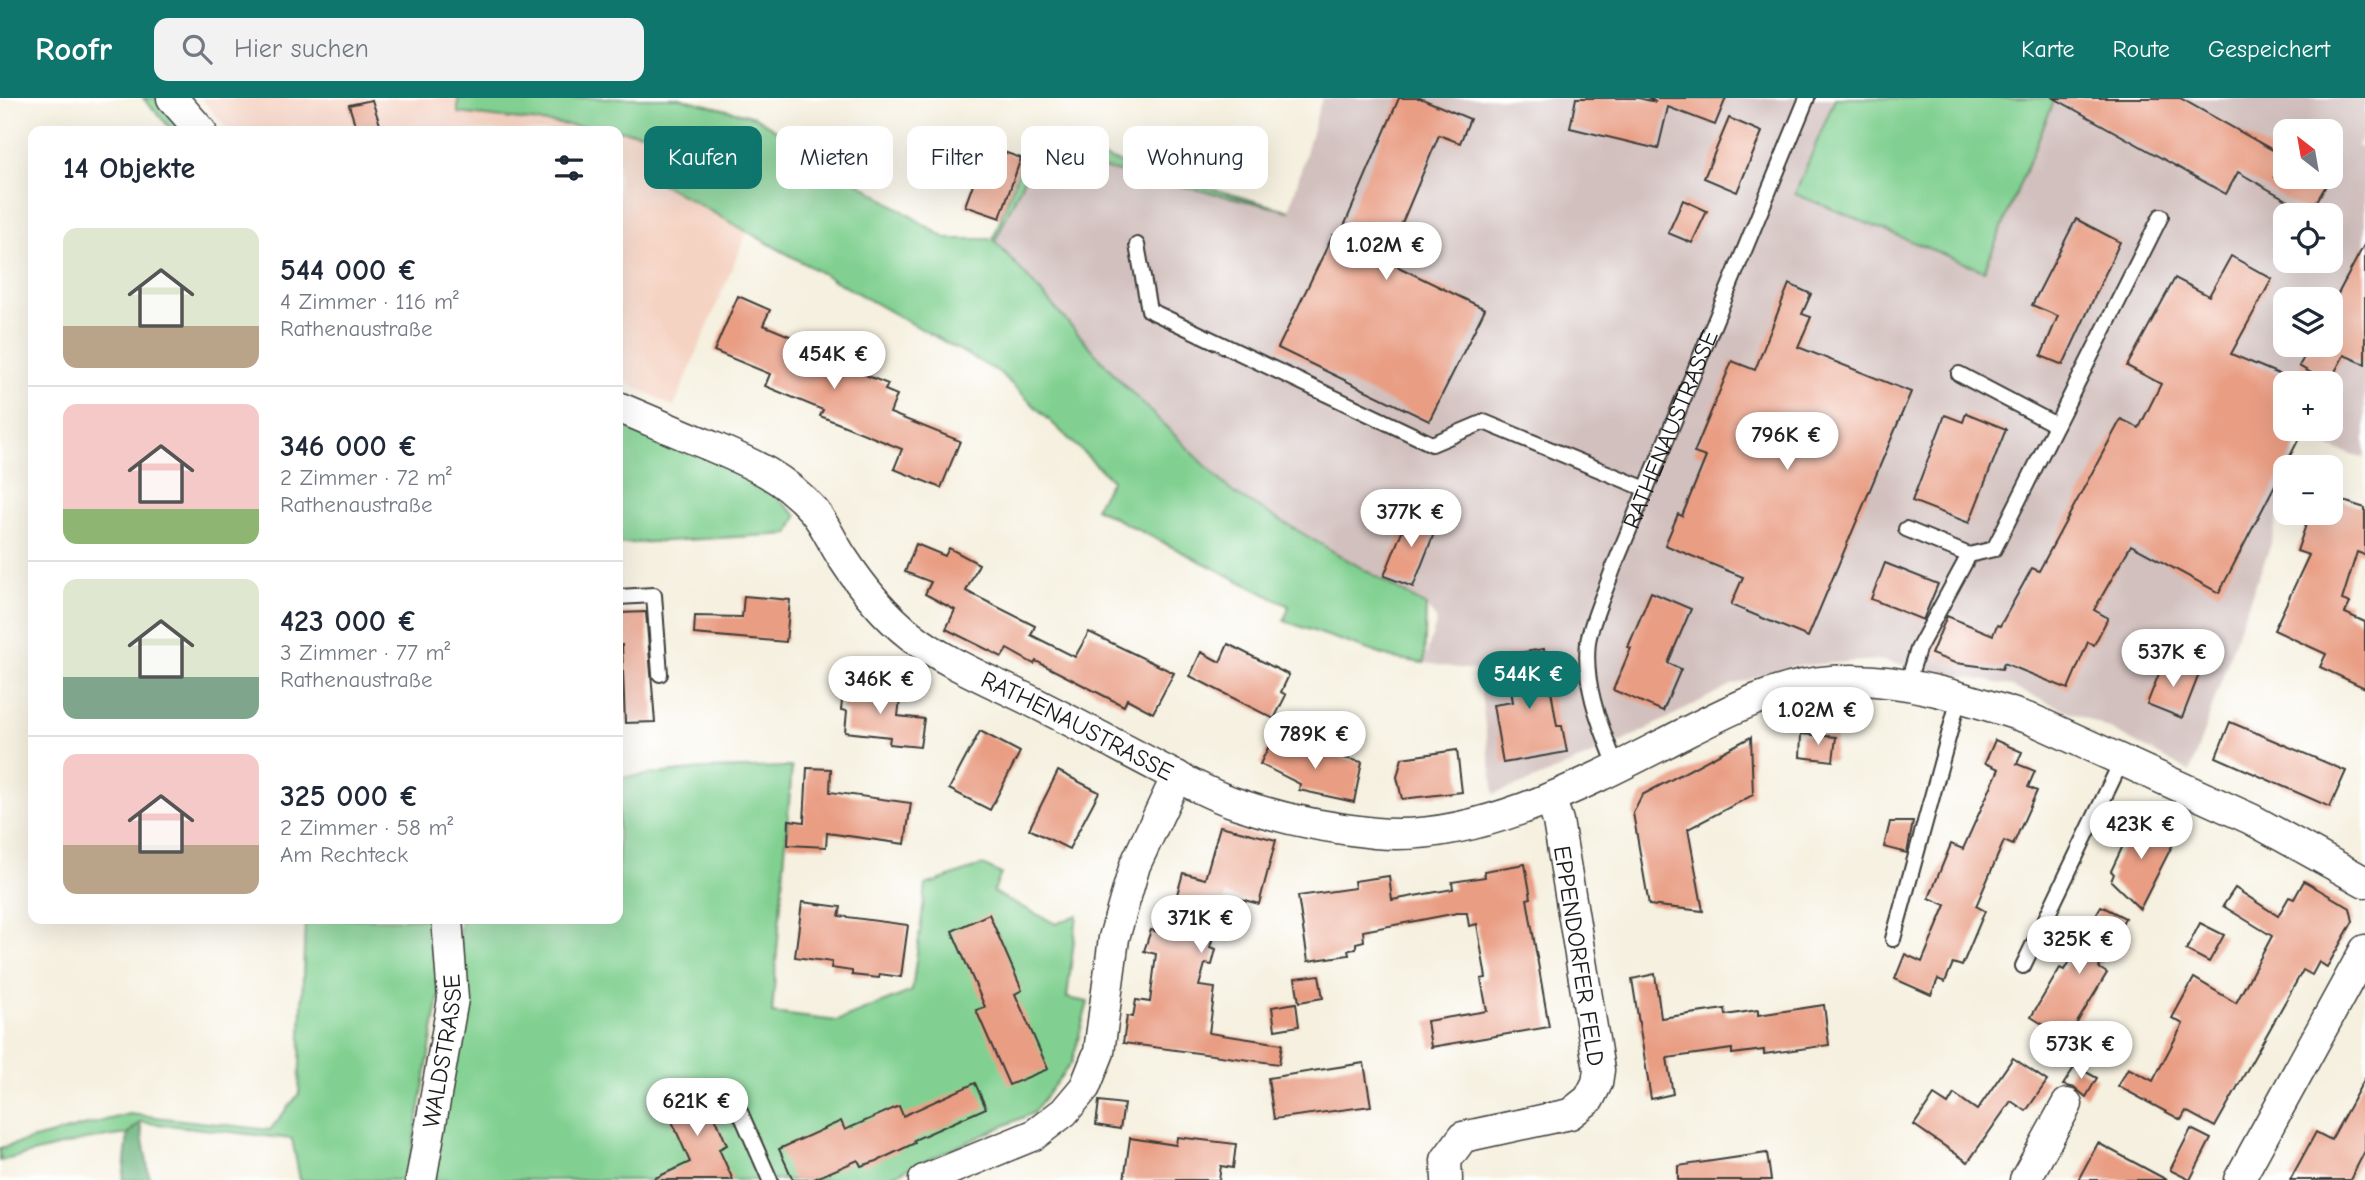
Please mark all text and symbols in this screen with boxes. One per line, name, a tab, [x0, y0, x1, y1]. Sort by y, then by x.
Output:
search box	[154, 18, 644, 81]
text: Roofr	[35, 30, 112, 68]
icon: search	[178, 30, 216, 68]
text: Hier suchen	[234, 34, 369, 64]
text: Karte	[2021, 35, 2075, 63]
text: Route	[2113, 35, 2170, 63]
text: Gespeichert	[2208, 35, 2330, 63]
north arrow	[2273, 119, 2343, 189]
map controls	[2273, 119, 2343, 525]
chip: Kaufen	[644, 126, 762, 189]
chip: Mieten	[776, 126, 893, 189]
chip: Filter	[907, 126, 1007, 189]
chip: Neu	[1021, 126, 1109, 189]
chip: Wohnung	[1123, 126, 1268, 189]
icon: filters	[550, 149, 588, 187]
text: 14 Objekte	[63, 151, 195, 186]
button: locate	[2273, 203, 2343, 273]
pin: 1.02M €	[1321, 222, 1451, 282]
text: 1.02M €	[1346, 231, 1426, 258]
text: 544 000 €	[280, 253, 418, 288]
icon: home	[119, 256, 203, 340]
button: layers	[2273, 287, 2343, 357]
text: 4 Zimmer · 116 m²	[280, 288, 459, 315]
text: Rathenaustraße	[280, 315, 432, 342]
street label: RATHENAUSTRASSE	[1617, 326, 1724, 533]
pin: 454K €	[777, 331, 891, 391]
text: 454K €	[799, 340, 869, 367]
button: +	[2273, 371, 2343, 441]
pin: 796K €	[1730, 412, 1844, 472]
text: 796K €	[1752, 421, 1822, 448]
text: 346 000 €	[280, 429, 418, 464]
icon: home	[119, 432, 203, 516]
button: −	[2273, 455, 2343, 525]
text: 2 Zimmer · 72 m²	[280, 464, 452, 491]
pin: 377K €	[1354, 490, 1468, 549]
text: Rathenaustraße	[280, 491, 432, 518]
text: 377K €	[1376, 498, 1446, 525]
text: 423 000 €	[280, 604, 417, 639]
icon: home	[119, 607, 203, 691]
pin: 537K €	[2116, 630, 2230, 689]
text: 537K €	[2138, 638, 2208, 665]
text: 3 Zimmer · 77 m²	[280, 639, 450, 666]
pin: 544K €	[1472, 652, 1586, 711]
pin: 346K €	[823, 656, 937, 716]
text: 544K €	[1494, 660, 1564, 687]
text: 346K €	[844, 665, 916, 692]
street label: RATHENAUSTRASSE	[977, 665, 1178, 786]
text: Rathenaustraße	[280, 666, 432, 693]
pin: 1.02M €	[1753, 688, 1883, 747]
text: 1.02M €	[1778, 696, 1858, 723]
pin: 789K €	[1258, 712, 1372, 771]
text: 789K €	[1280, 720, 1350, 747]
text: 325 000 €	[280, 779, 419, 814]
icon: home	[119, 782, 203, 866]
pin: 423K €	[2084, 802, 2198, 861]
text: 423K €	[2106, 810, 2176, 837]
text: 2 Zimmer · 58 m²	[280, 814, 453, 841]
text: Am Rechteck	[280, 841, 408, 868]
street label: EPPENDORFER FELD	[1548, 844, 1610, 1068]
pin: 371K €	[1144, 896, 1258, 955]
text: 371K €	[1167, 904, 1235, 931]
pin: 325K €	[2022, 916, 2136, 976]
text: 325K €	[2043, 925, 2115, 952]
street label: WALDSTRASSE	[416, 973, 467, 1130]
pin: 573K €	[2024, 1021, 2138, 1081]
text: 573K €	[2046, 1030, 2116, 1057]
pin: 621K €	[640, 1079, 754, 1138]
text: 621K €	[662, 1087, 732, 1114]

